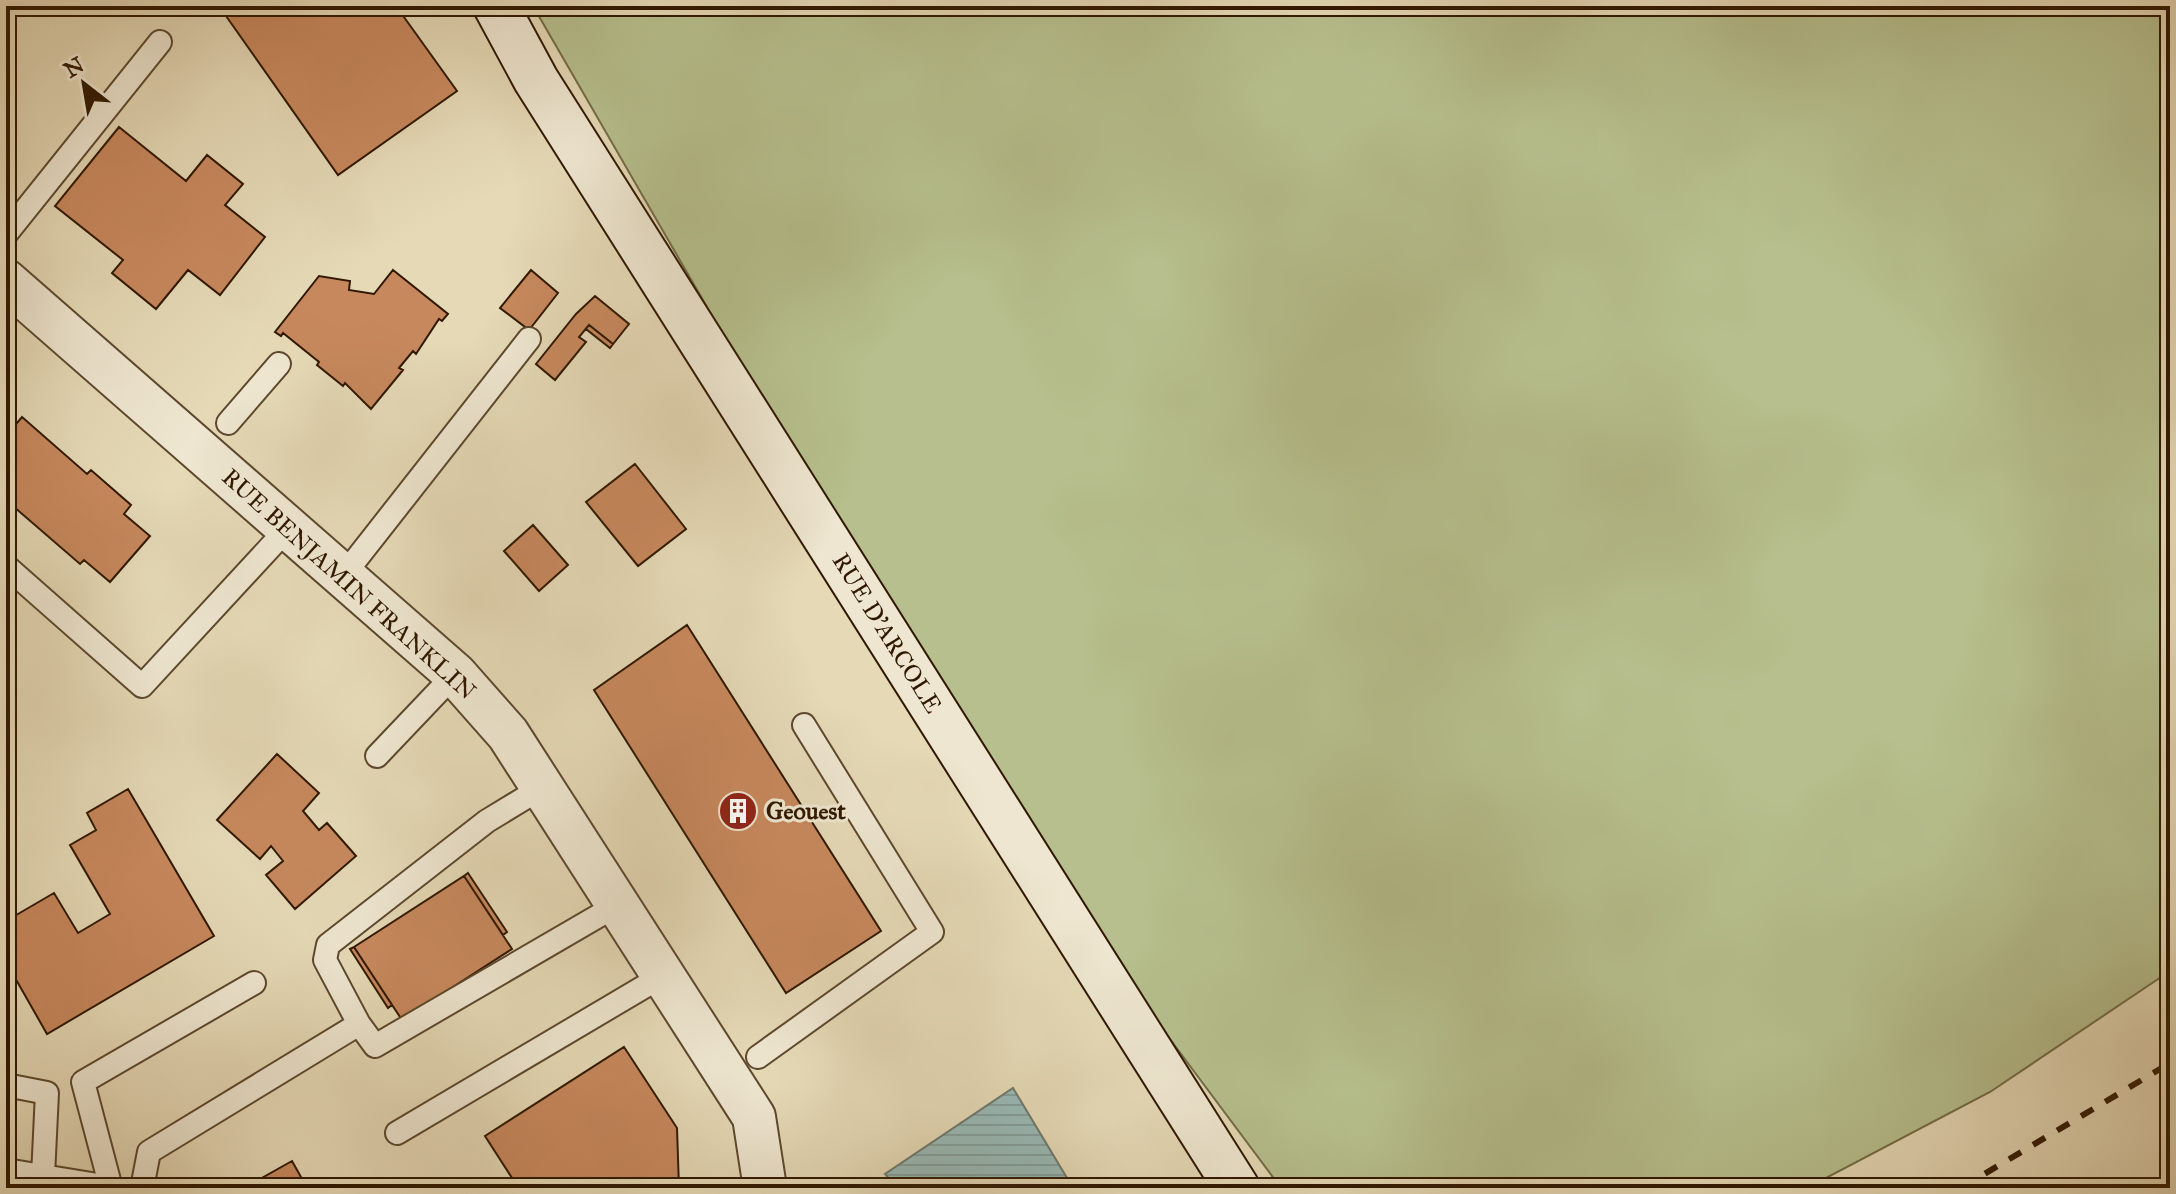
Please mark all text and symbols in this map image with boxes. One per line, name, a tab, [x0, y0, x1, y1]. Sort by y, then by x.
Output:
north arrow	[44, 44, 124, 124]
text: N	[59, 51, 89, 84]
street label: RUE BENJAMIN FRANKLIN	[216, 462, 482, 706]
street label: RUE D'ARCOLE	[826, 547, 948, 719]
building icon: Geouest	[717, 790, 759, 832]
place label: Geouest	[766, 796, 846, 826]

